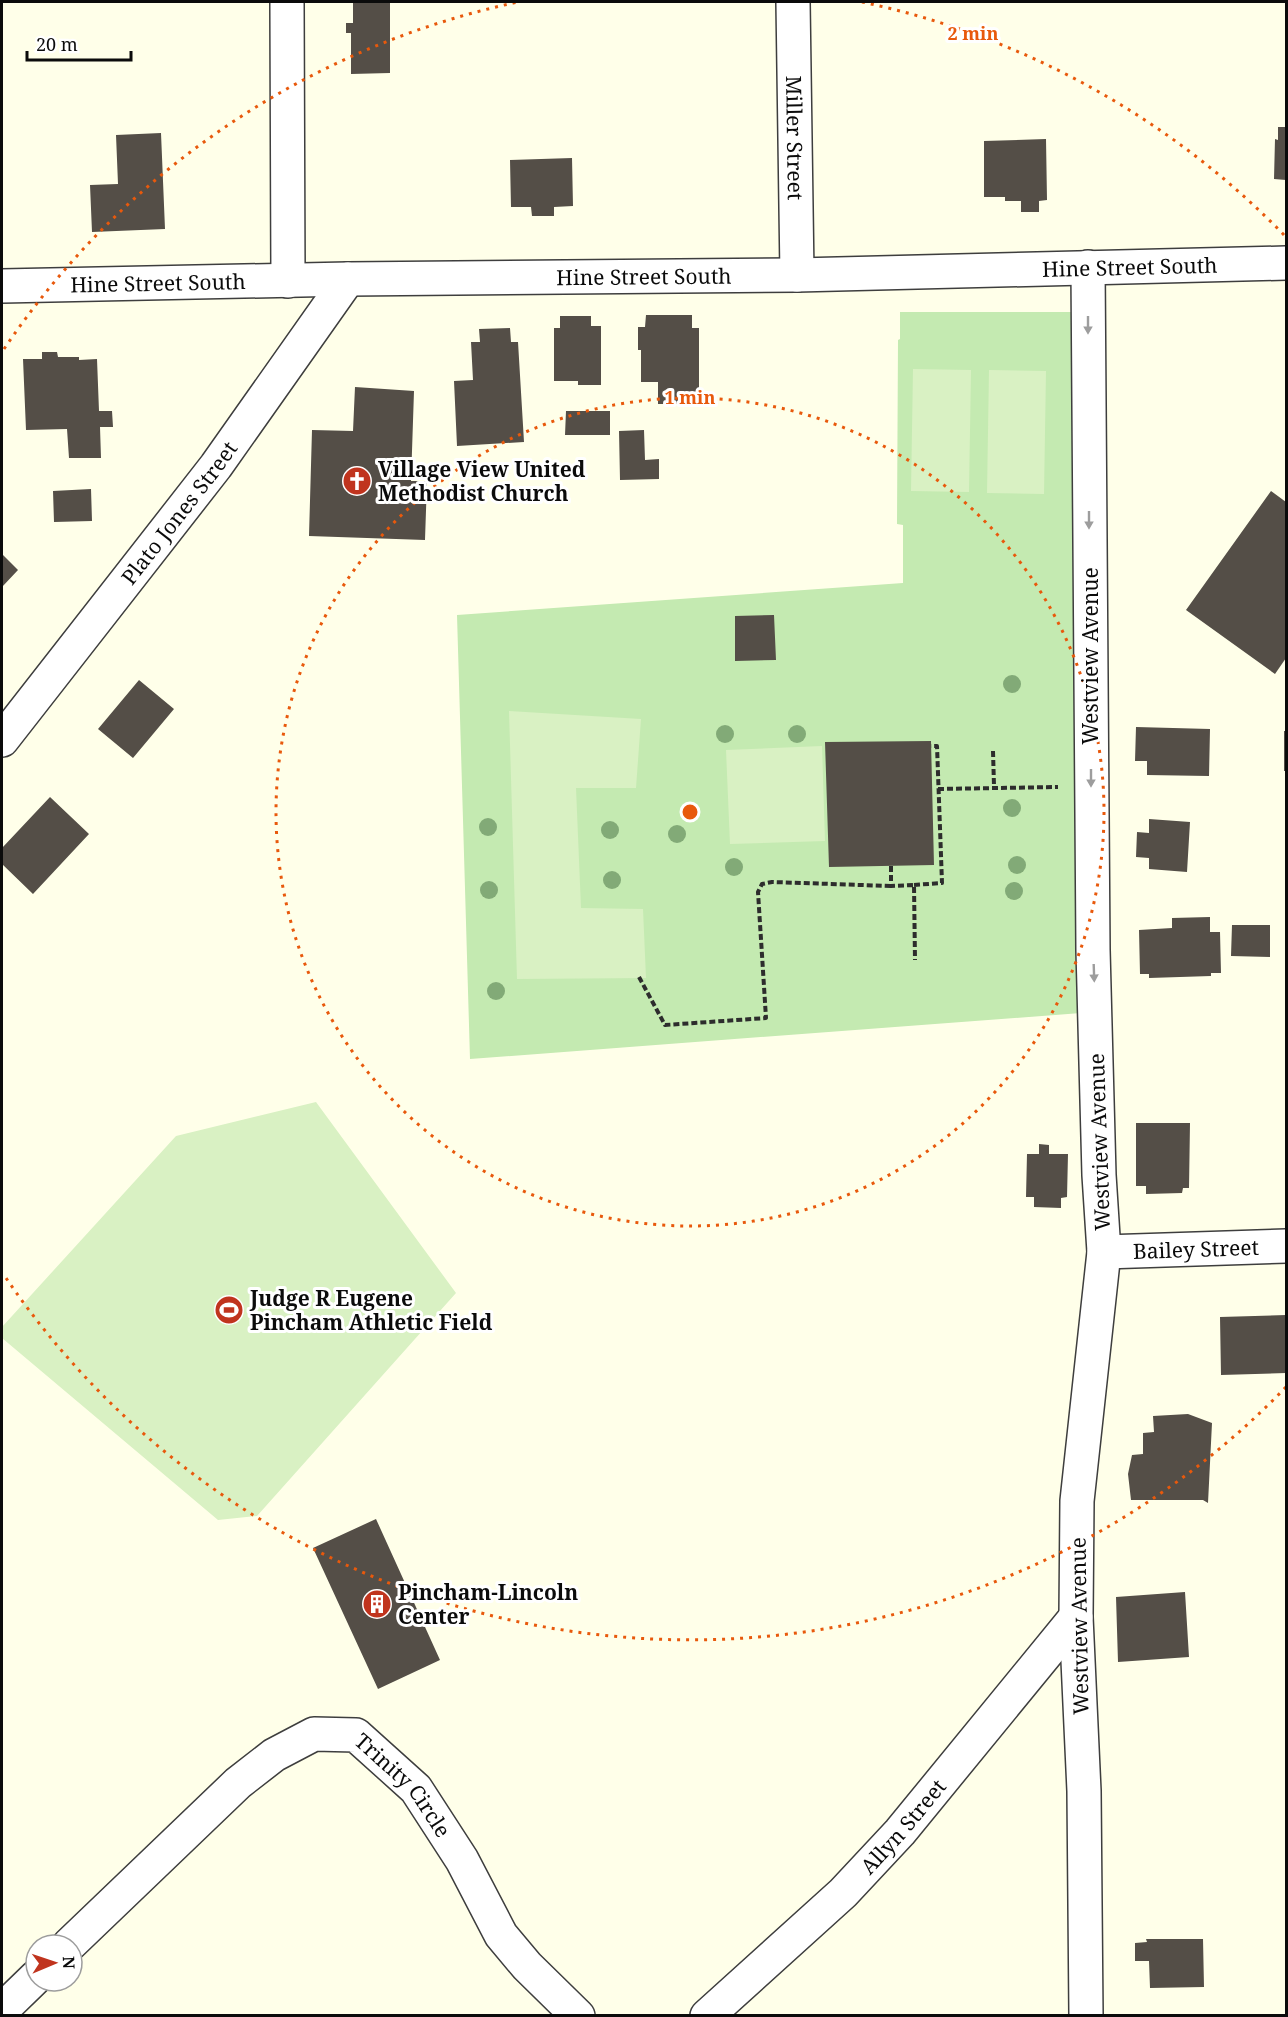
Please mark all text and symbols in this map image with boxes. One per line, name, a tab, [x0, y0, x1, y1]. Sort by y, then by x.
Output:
text: 2 min	[948, 21, 998, 45]
scale bar	[27, 24, 130, 62]
text: 20 m	[36, 32, 78, 56]
street label: Miller Street	[780, 75, 810, 201]
street label: Hine Street South	[1042, 251, 1218, 283]
street label: Hine Street South	[556, 262, 732, 291]
street label: Hine Street South	[70, 267, 246, 299]
one-way arrow	[1083, 316, 1093, 335]
text: 1 min	[665, 385, 715, 409]
street label: Plato Jones Street	[115, 436, 243, 590]
place label: Village View United Methodist Church	[378, 455, 586, 507]
church icon: Village View United Methodist Church	[341, 465, 373, 497]
one-way arrow	[1084, 511, 1094, 530]
street label: Westview Avenue	[1076, 567, 1104, 745]
one-way arrow	[1086, 769, 1096, 788]
centre of rings	[680, 802, 700, 822]
one-way arrow	[1089, 964, 1098, 983]
street label: Westview Avenue	[1082, 1053, 1116, 1231]
street label: Bailey Street	[1132, 1233, 1259, 1265]
place label: Judge R Eugene Pincham Athletic Field	[249, 1284, 493, 1336]
sports icon: Judge R Eugene Pincham Athletic Field	[213, 1294, 245, 1326]
street label: Westview Avenue	[1063, 1537, 1095, 1715]
place label: Pincham-Lincoln Center	[398, 1578, 578, 1630]
building icon: Pincham-Lincoln Center	[361, 1588, 393, 1620]
street label: Trinity Circle	[349, 1727, 457, 1842]
street label: Allyn Street	[854, 1773, 952, 1880]
north arrow	[24, 1933, 84, 1993]
text: N	[58, 1956, 80, 1970]

